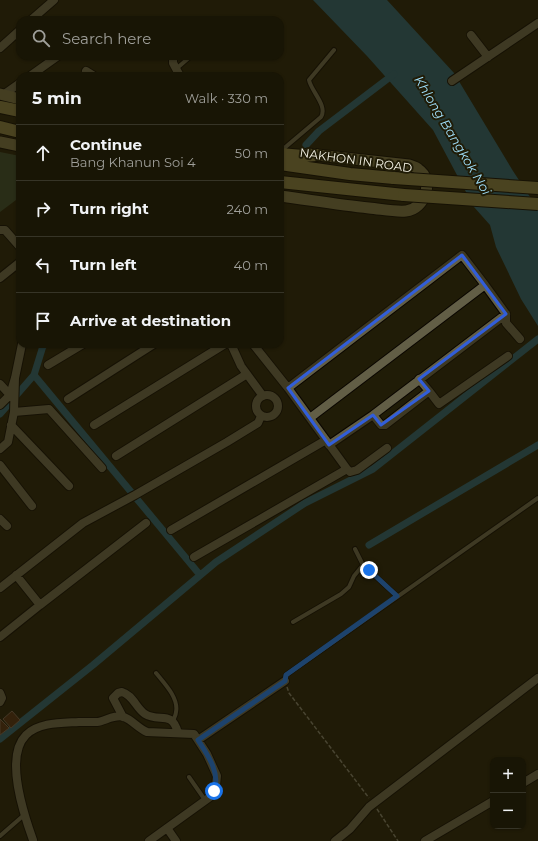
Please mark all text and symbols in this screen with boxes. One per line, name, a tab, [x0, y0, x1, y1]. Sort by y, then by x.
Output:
search box	[16, 16, 284, 60]
icon: search	[30, 27, 52, 49]
text: Search here	[62, 29, 151, 48]
water label: Khlong Bangkok Noi	[411, 73, 495, 198]
text: 5 min	[32, 88, 82, 108]
text: Walk · 330 m	[185, 90, 268, 106]
text: Continue	[70, 135, 142, 154]
icon: ahead	[32, 142, 54, 164]
text: 50 m	[235, 145, 268, 161]
street label: NAKHON IN ROAD	[299, 145, 413, 175]
text: Bang Khanun Soi 4	[70, 154, 196, 170]
icon: right	[32, 198, 54, 220]
text: Turn right	[70, 199, 149, 218]
text: 240 m	[227, 201, 268, 217]
icon: left	[32, 254, 54, 276]
text: Turn left	[70, 255, 137, 274]
text: 40 m	[234, 257, 268, 273]
icon: arrive	[32, 310, 54, 332]
text: Arrive at destination	[70, 311, 231, 330]
route end	[360, 561, 378, 579]
map controls	[490, 757, 526, 829]
button: +	[490, 757, 526, 793]
route start	[205, 782, 223, 800]
button: −	[490, 793, 526, 829]

